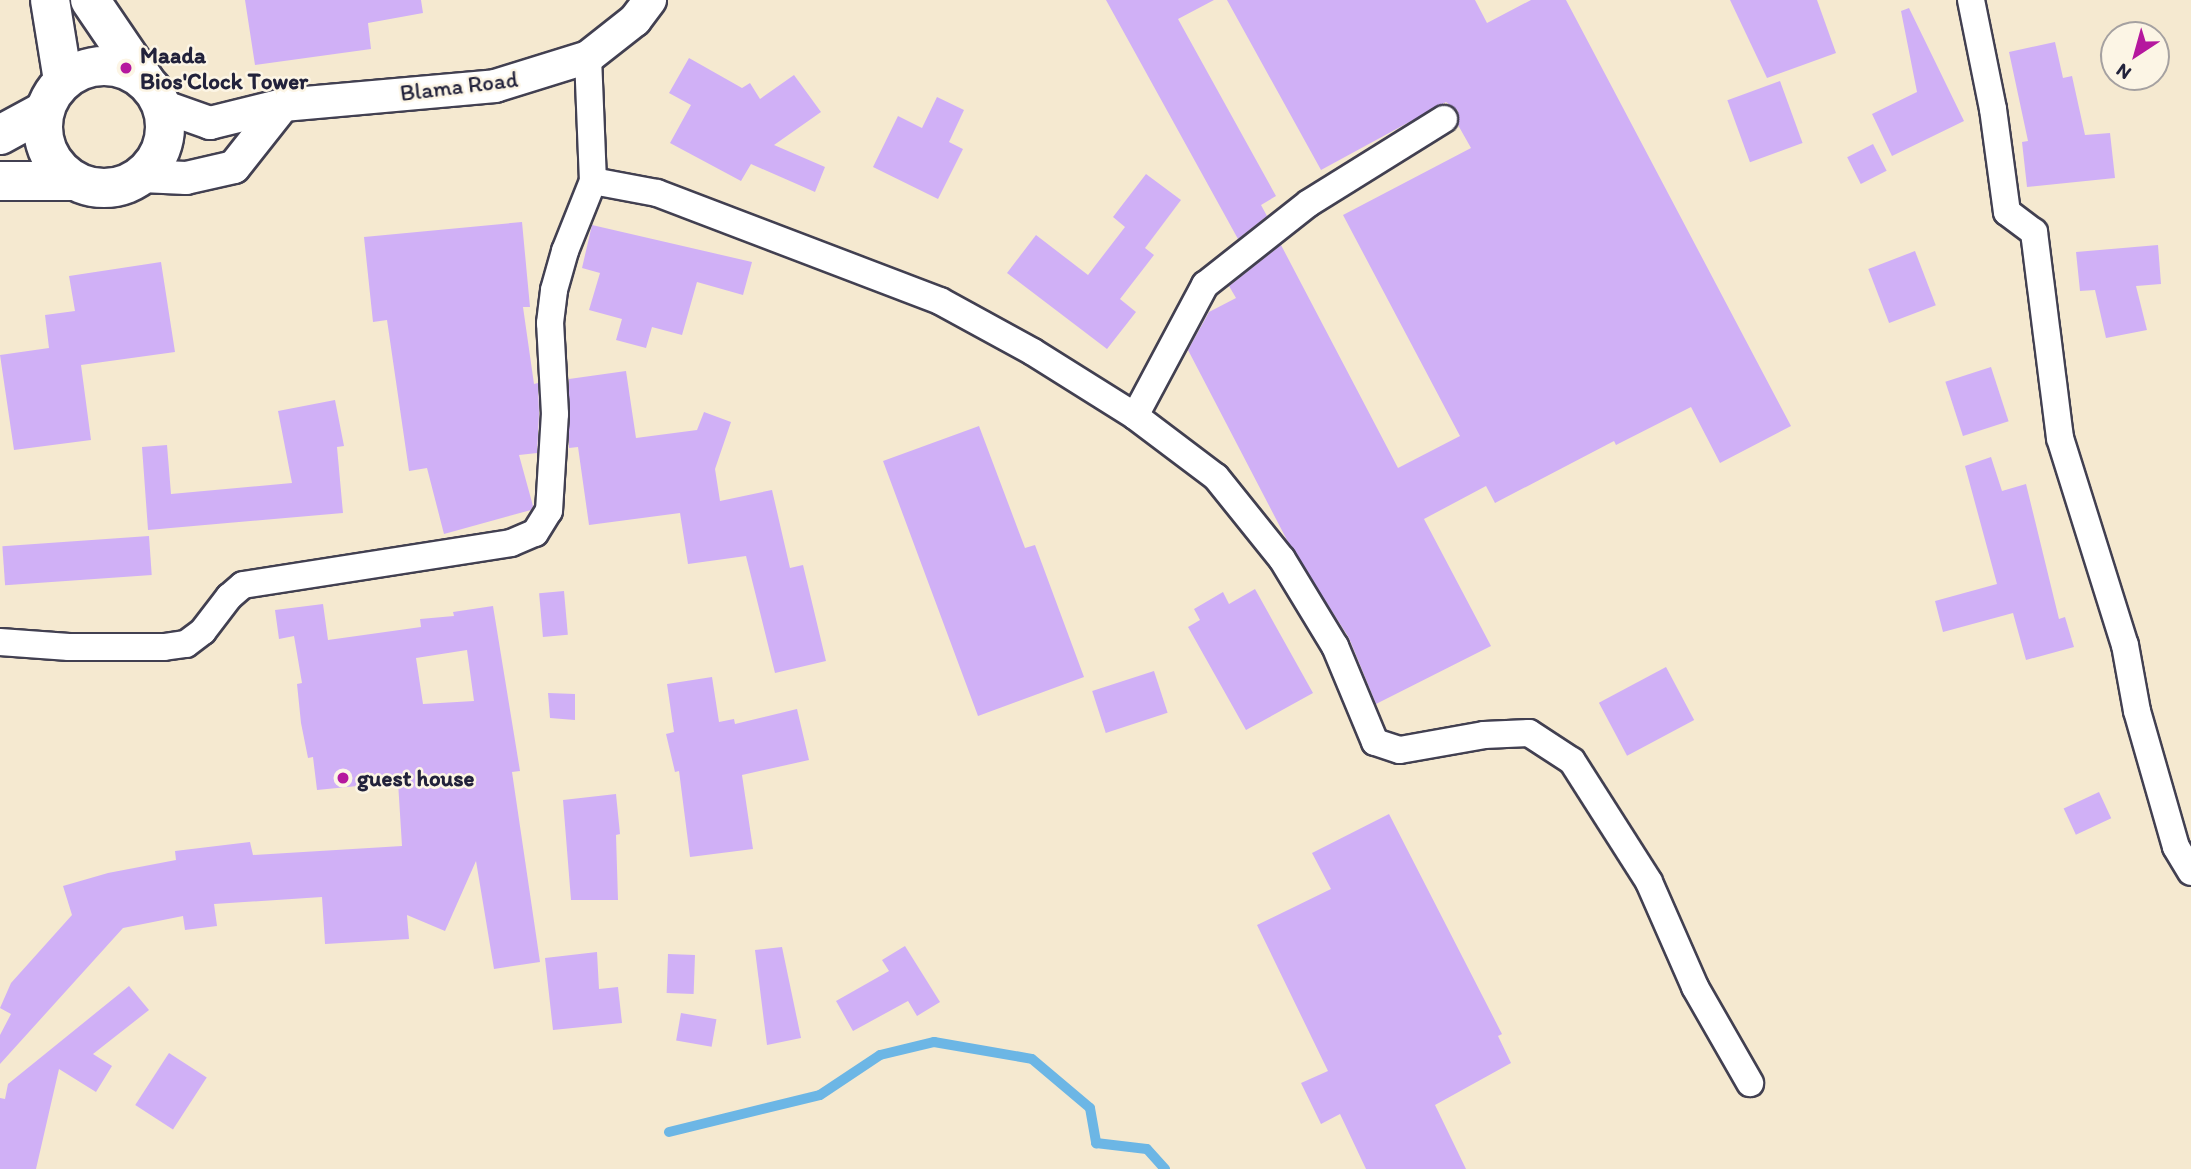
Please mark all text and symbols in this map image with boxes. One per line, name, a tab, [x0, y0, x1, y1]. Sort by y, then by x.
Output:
north arrow	[2100, 21, 2170, 91]
place label: Maada Bios'Clock Tower	[140, 41, 305, 95]
text: N	[2112, 59, 2135, 85]
marker: Maada Bios'Clock Tower	[118, 60, 134, 76]
street label: Blama Road	[399, 65, 519, 107]
place label: guest house	[357, 764, 475, 792]
marker: guest house	[335, 770, 351, 786]

